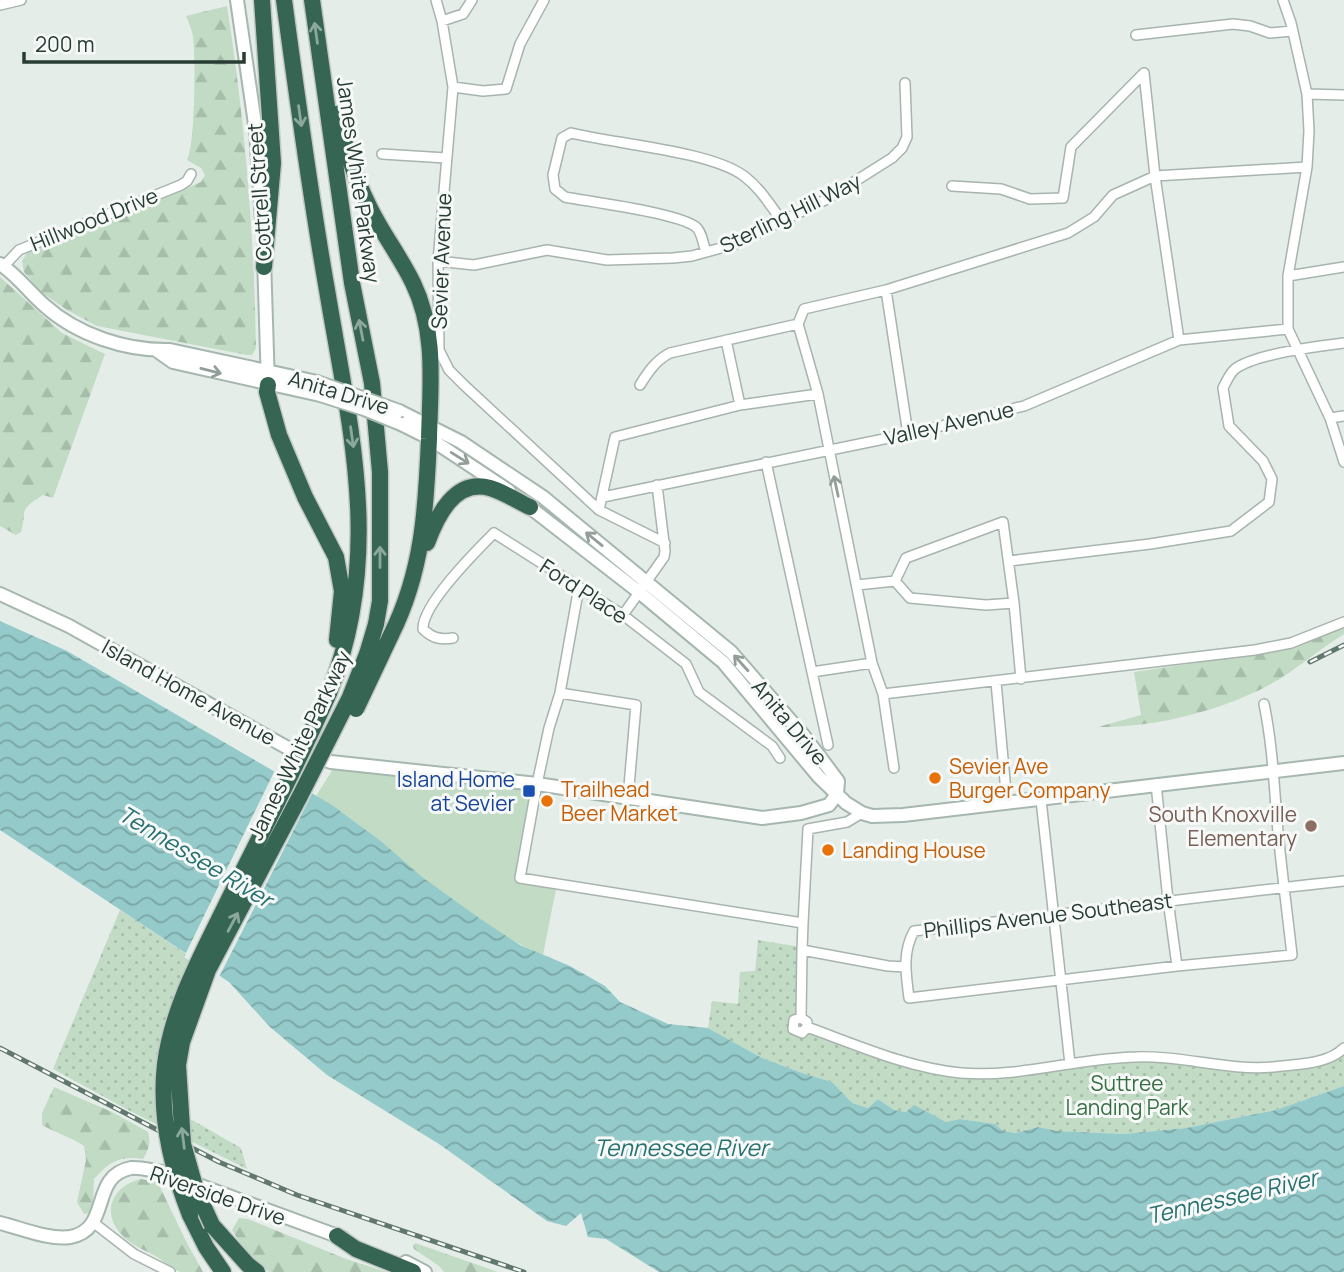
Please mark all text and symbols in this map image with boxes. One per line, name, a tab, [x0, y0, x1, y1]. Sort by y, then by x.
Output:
scale bar	[24, 21, 245, 65]
one-way arrow	[310, 22, 323, 45]
text: 200 m	[35, 30, 95, 58]
street label: James White Parkway	[331, 75, 387, 285]
one-way arrow	[294, 104, 307, 127]
street label: Cottrell Street	[240, 122, 278, 262]
street label: Sterling Hill Way	[715, 167, 865, 259]
street label: Hillwood Drive	[26, 181, 162, 257]
street label: Sevier Avenue	[425, 192, 457, 330]
one-way arrow	[354, 319, 368, 342]
street label: Anita Drive	[285, 363, 393, 421]
one-way arrow	[199, 365, 221, 378]
street label: Valley Avenue	[881, 394, 1017, 452]
one-way arrow	[346, 425, 359, 448]
one-way arrow	[450, 450, 469, 465]
one-way arrow	[829, 475, 843, 498]
one-way arrow	[585, 531, 603, 546]
one-way arrow	[373, 545, 387, 568]
street label: Ford Place	[535, 552, 633, 630]
street label: Island Home Avenue	[97, 633, 281, 751]
street label: James White Parkway	[241, 646, 357, 844]
one-way arrow	[733, 655, 749, 673]
street label: Anita Drive	[746, 673, 834, 771]
place label: Sevier Ave Burger Company	[949, 752, 1110, 804]
place label: Island Home at Sevier	[397, 765, 515, 817]
marker: Sevier Ave Burger Company	[927, 770, 943, 786]
place label: Trailhead Beer Market	[561, 775, 678, 827]
marker: Island Home at Sevier	[521, 783, 537, 799]
marker: Trailhead Beer Market	[539, 793, 555, 809]
water label: Tennessee River	[113, 797, 281, 916]
place label: South Knoxville Elementary	[1148, 800, 1297, 852]
marker: South Knoxville Elementary	[1303, 818, 1319, 834]
place label: Landing House	[842, 836, 986, 864]
marker: Landing House	[820, 842, 836, 858]
street label: Phillips Avenue Southeast	[922, 886, 1174, 944]
one-way arrow	[227, 912, 241, 932]
park label: Suttree Landing Park	[1065, 1069, 1189, 1121]
one-way arrow	[177, 1127, 190, 1150]
water label: Tennessee River	[594, 1131, 771, 1163]
street label: Riverside Drive	[146, 1159, 290, 1231]
water label: Tennessee River	[1144, 1160, 1323, 1231]

